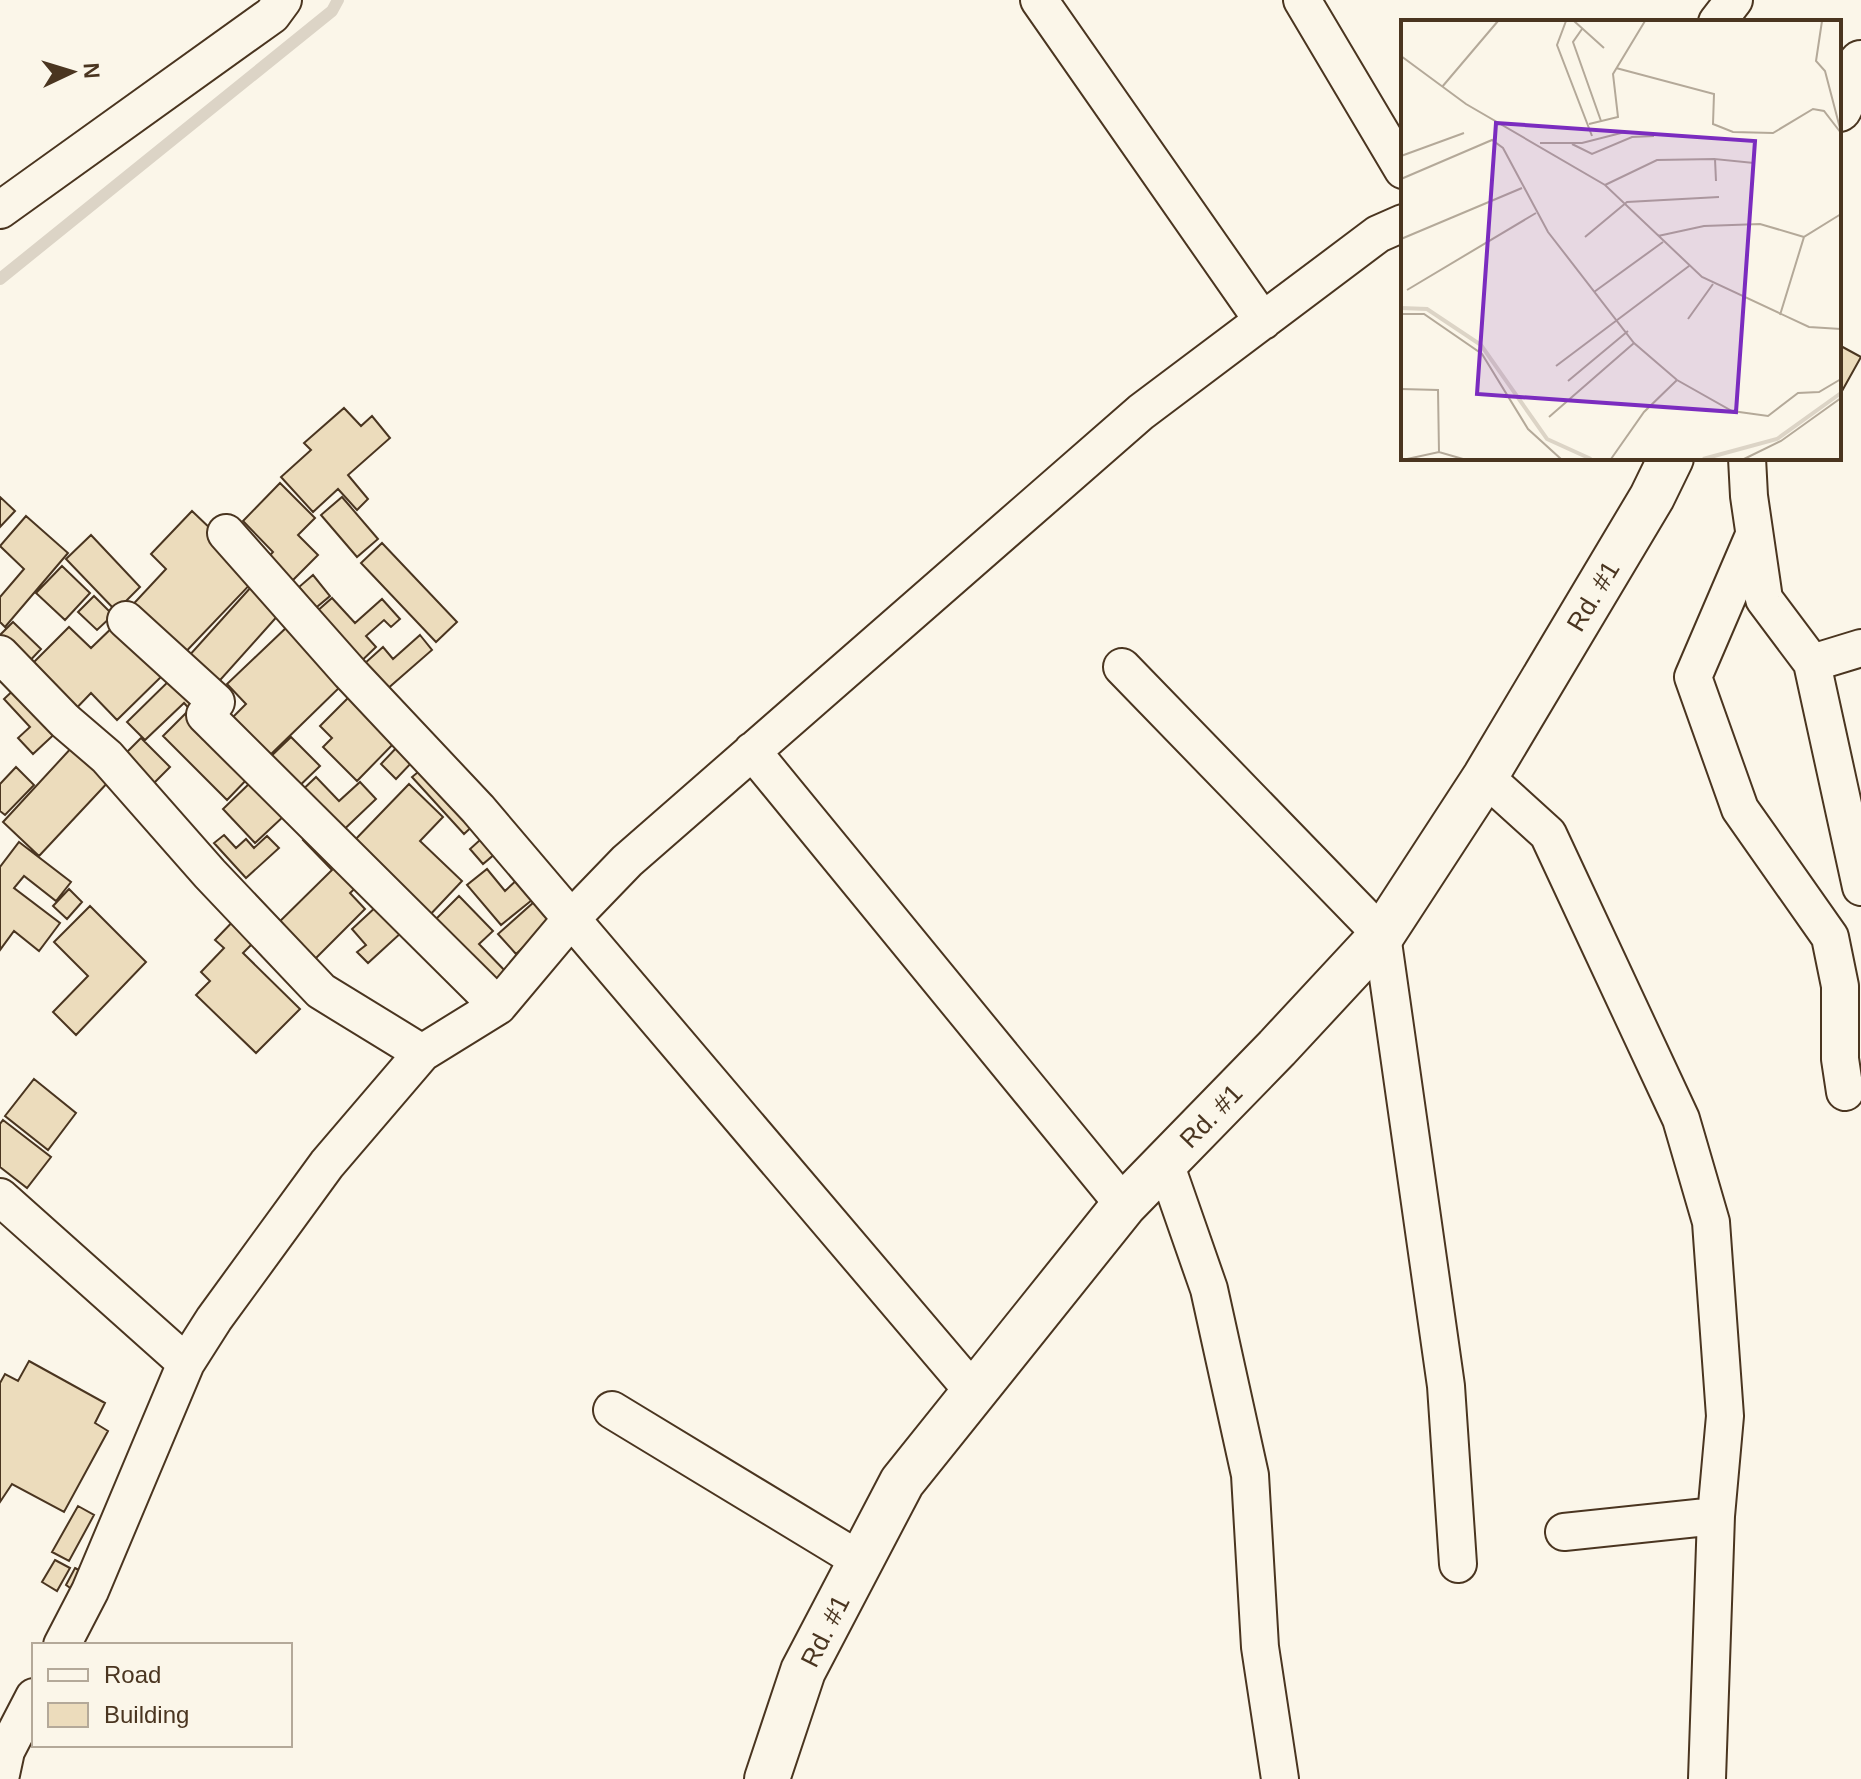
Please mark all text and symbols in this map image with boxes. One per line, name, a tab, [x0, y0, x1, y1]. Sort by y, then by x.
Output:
inset map	[1401, 20, 1841, 460]
north arrow	[32, 32, 112, 112]
text: N	[78, 62, 104, 79]
street label: Rd. #1	[1560, 555, 1626, 637]
street label: Rd. #1	[1174, 1078, 1248, 1154]
street label: Rd. #1	[794, 1590, 856, 1672]
legend	[32, 1643, 292, 1747]
text: Road	[104, 1661, 161, 1688]
text: Building	[104, 1701, 189, 1728]

